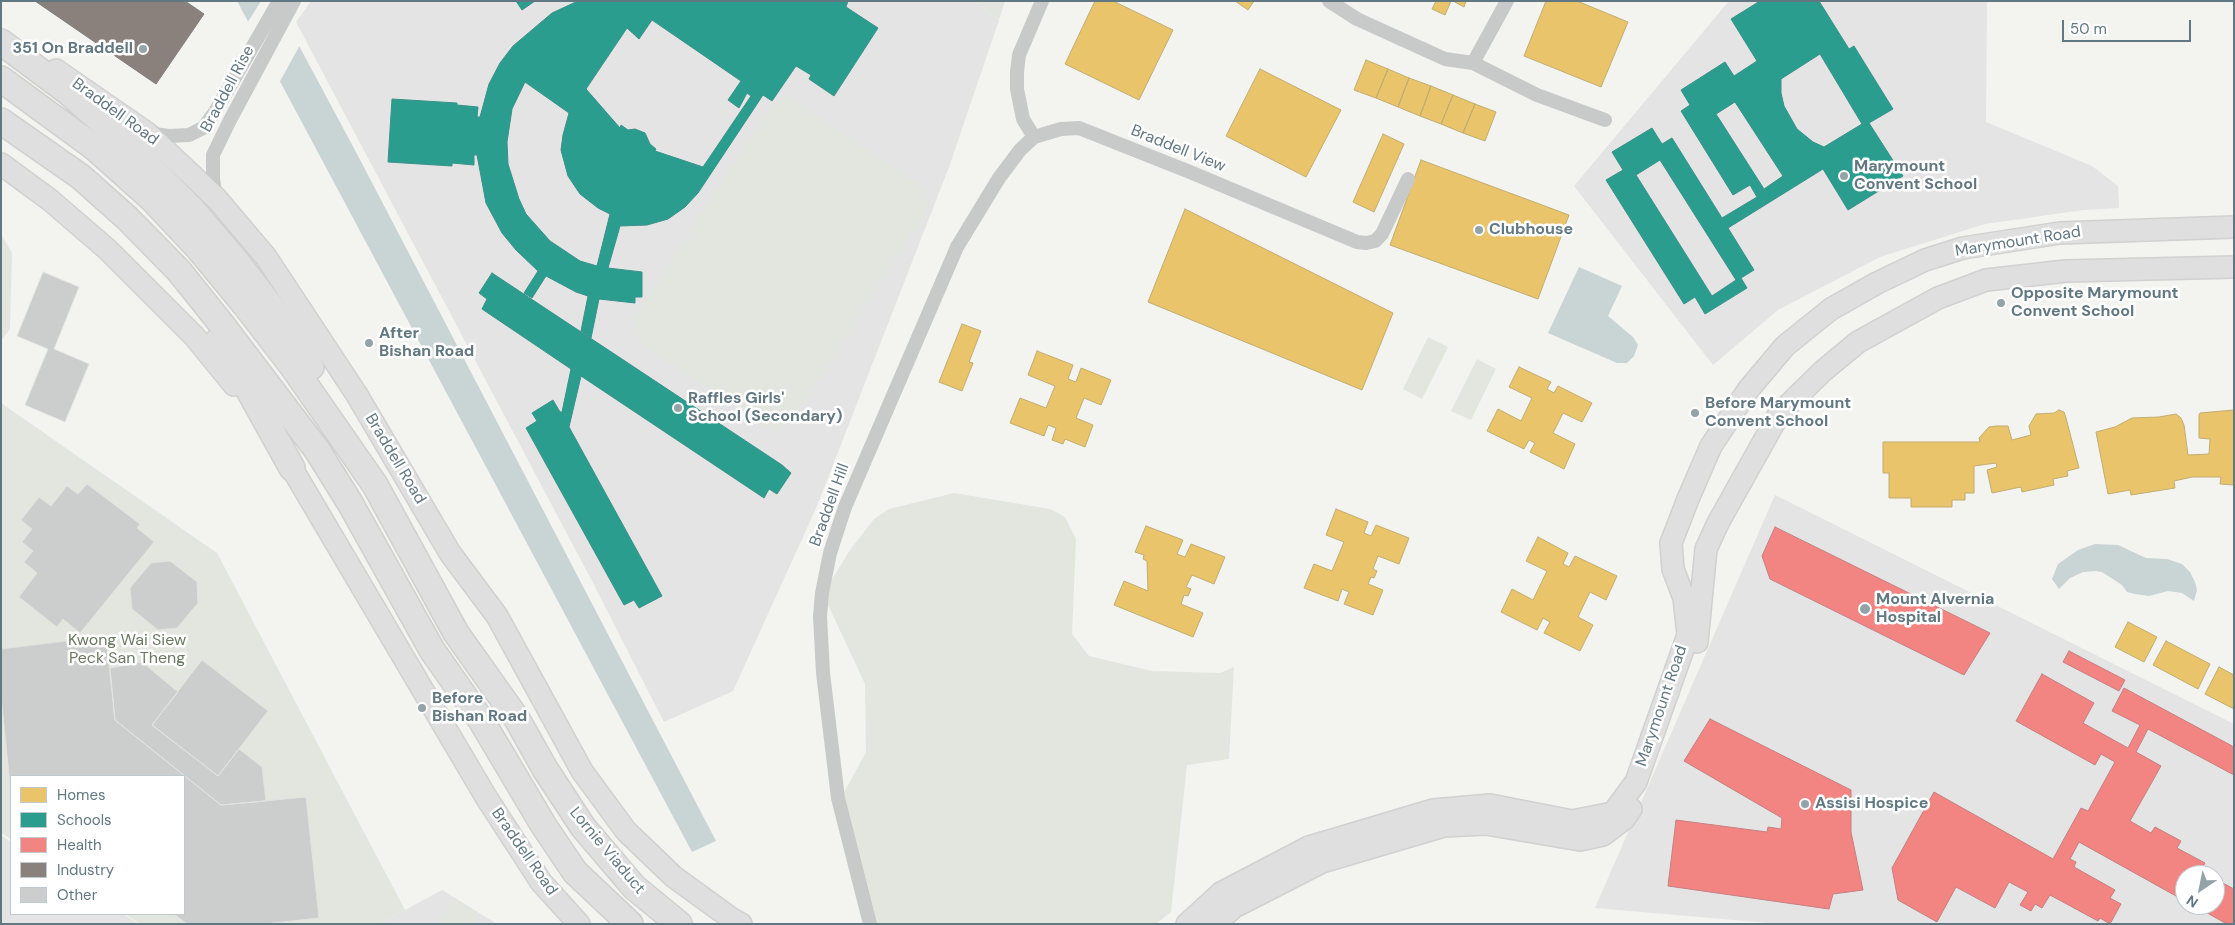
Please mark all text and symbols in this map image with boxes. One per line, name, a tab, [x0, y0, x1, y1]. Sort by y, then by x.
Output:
scale bar	[2065, 10, 2194, 42]
text: 50 m	[2070, 19, 2107, 39]
place label: 351 On Braddell	[12, 39, 133, 59]
street label: Braddell Rise	[197, 42, 259, 136]
marker: 351 On Braddell	[137, 43, 149, 55]
street label: Braddell Road	[68, 74, 162, 150]
street label: Braddell View	[1128, 121, 1228, 177]
place label: Marymount Convent School	[1854, 157, 1977, 195]
marker: Marymount Convent School	[1838, 170, 1850, 182]
place label: Clubhouse	[1489, 220, 1573, 240]
street label: Marymount Road	[1954, 223, 2082, 261]
marker: Clubhouse	[1473, 224, 1485, 236]
place label: Opposite Marymount Convent School	[2011, 284, 2179, 322]
marker: Opposite Marymount Convent School	[1995, 297, 2007, 309]
place label: After Bishan Road	[379, 324, 474, 362]
marker: After Bishan Road	[363, 337, 375, 349]
place label: Raffles Girls' School (Secondary)	[688, 389, 842, 427]
place label: Before Marymount Convent School	[1705, 394, 1851, 432]
marker: Raffles Girls' School (Secondary)	[672, 402, 684, 414]
marker: Before Marymount Convent School	[1689, 407, 1701, 419]
street label: Braddell Road	[360, 410, 430, 508]
street label: Braddell Hill	[806, 461, 854, 549]
place label: Mount Alvernia Hospital	[1876, 590, 1994, 628]
marker: Mount Alvernia Hospital	[1858, 602, 1872, 616]
park label: Kwong Wai Siew Peck San Theng	[68, 631, 186, 669]
street label: Marymount Road	[1632, 643, 1692, 769]
place label: Before Bishan Road	[432, 689, 527, 727]
marker: Before Bishan Road	[416, 702, 428, 714]
legend	[10, 775, 185, 915]
text: Homes	[57, 785, 106, 805]
place label: Assisi Hospice	[1815, 794, 1928, 814]
marker: Assisi Hospice	[1799, 798, 1811, 810]
street label: Lornie Viaduct	[565, 804, 649, 898]
street label: Braddell Road	[487, 805, 561, 899]
text: Schools	[57, 810, 112, 830]
text: Health	[57, 835, 102, 855]
text: Industry	[57, 860, 114, 880]
north arrow	[2175, 865, 2225, 915]
text: Other	[57, 885, 97, 905]
text: N	[2183, 891, 2201, 912]

